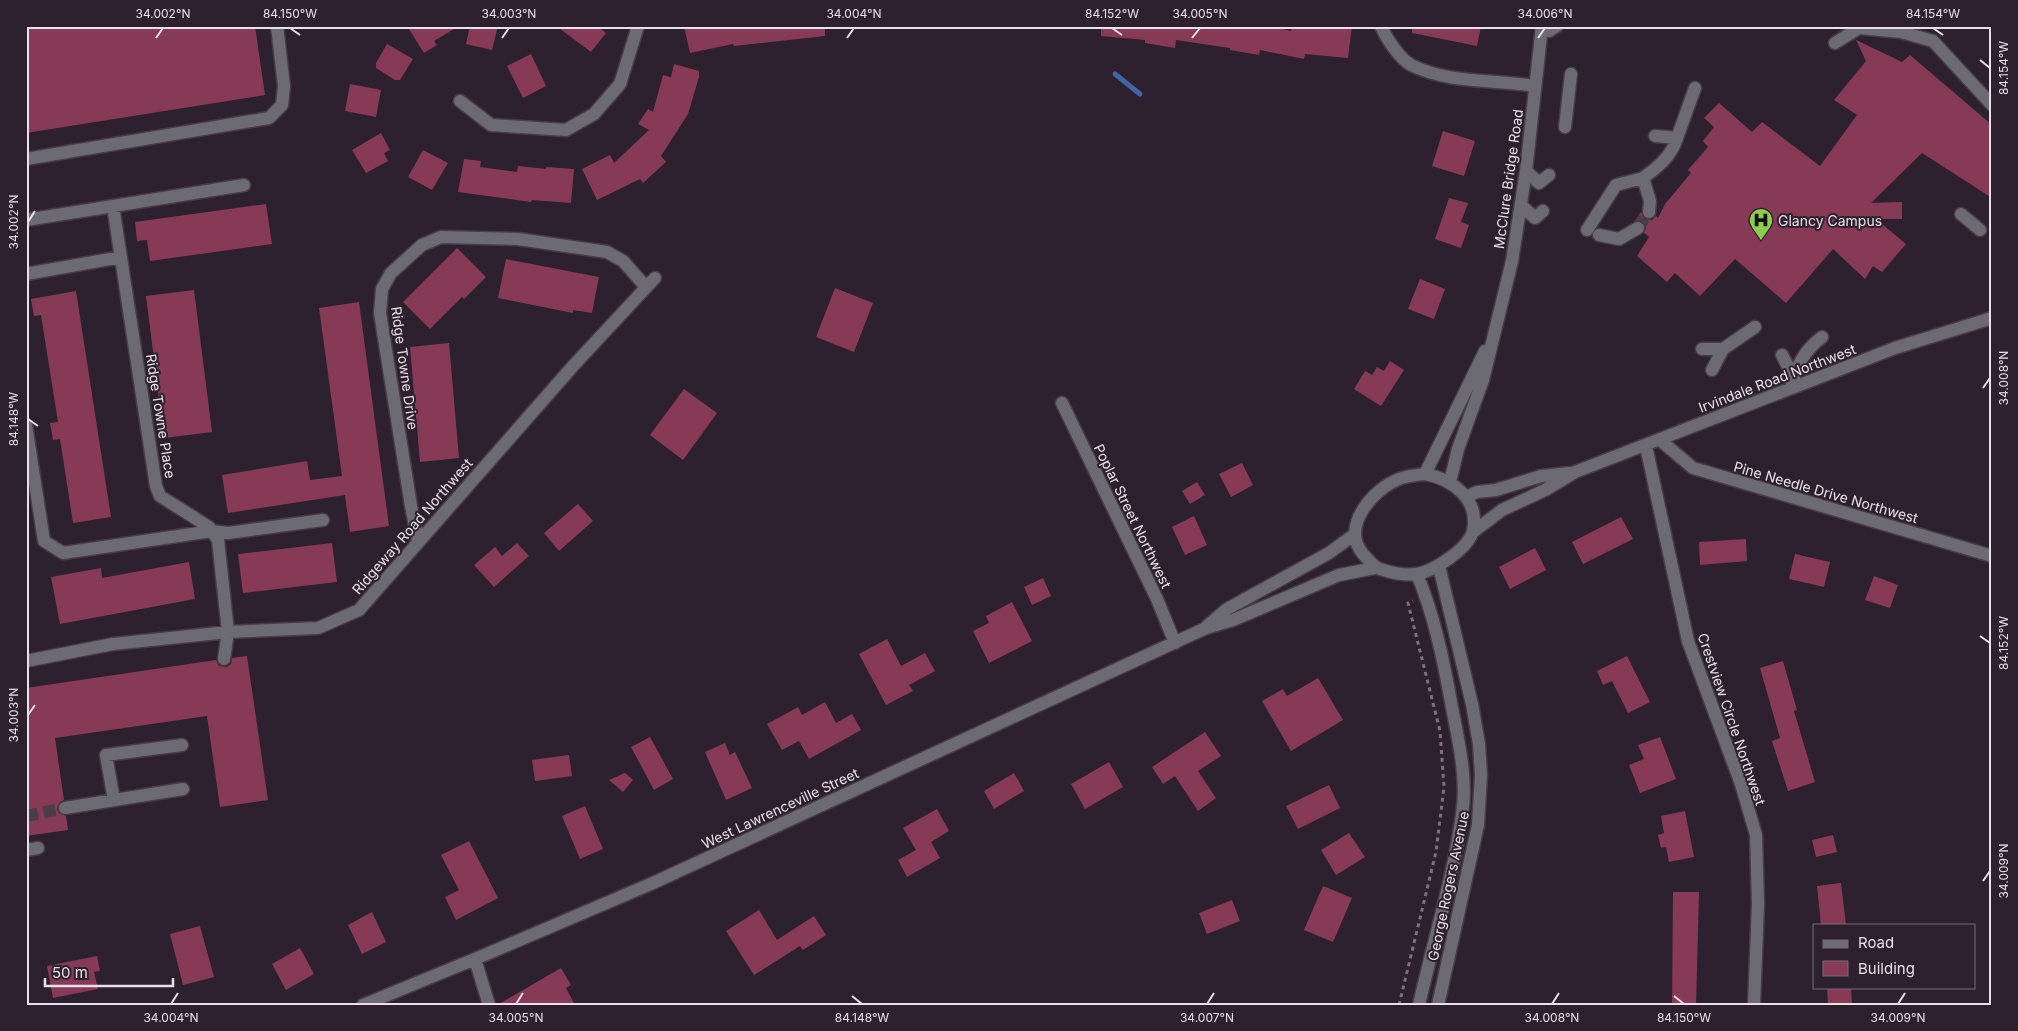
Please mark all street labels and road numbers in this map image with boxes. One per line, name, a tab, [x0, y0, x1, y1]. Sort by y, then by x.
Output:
street label: McClure Bridge Road	[1490, 108, 1526, 250]
street label: Ridge Towne Drive	[388, 305, 422, 431]
street label: Irvindale Road Northwest	[1696, 340, 1858, 416]
street label: Ridge Towne Place	[143, 352, 179, 480]
street label: Poplar Street Northwest	[1091, 441, 1176, 591]
street label: Ridgeway Road Northwest	[348, 454, 476, 598]
street label: Pine Needle Drive Northwest	[1732, 458, 1921, 527]
street label: Crestview Circle Northwest	[1694, 631, 1770, 808]
street label: West Lawrenceville Street	[699, 764, 862, 852]
street label: George Rogers Avenue	[1424, 810, 1472, 962]

